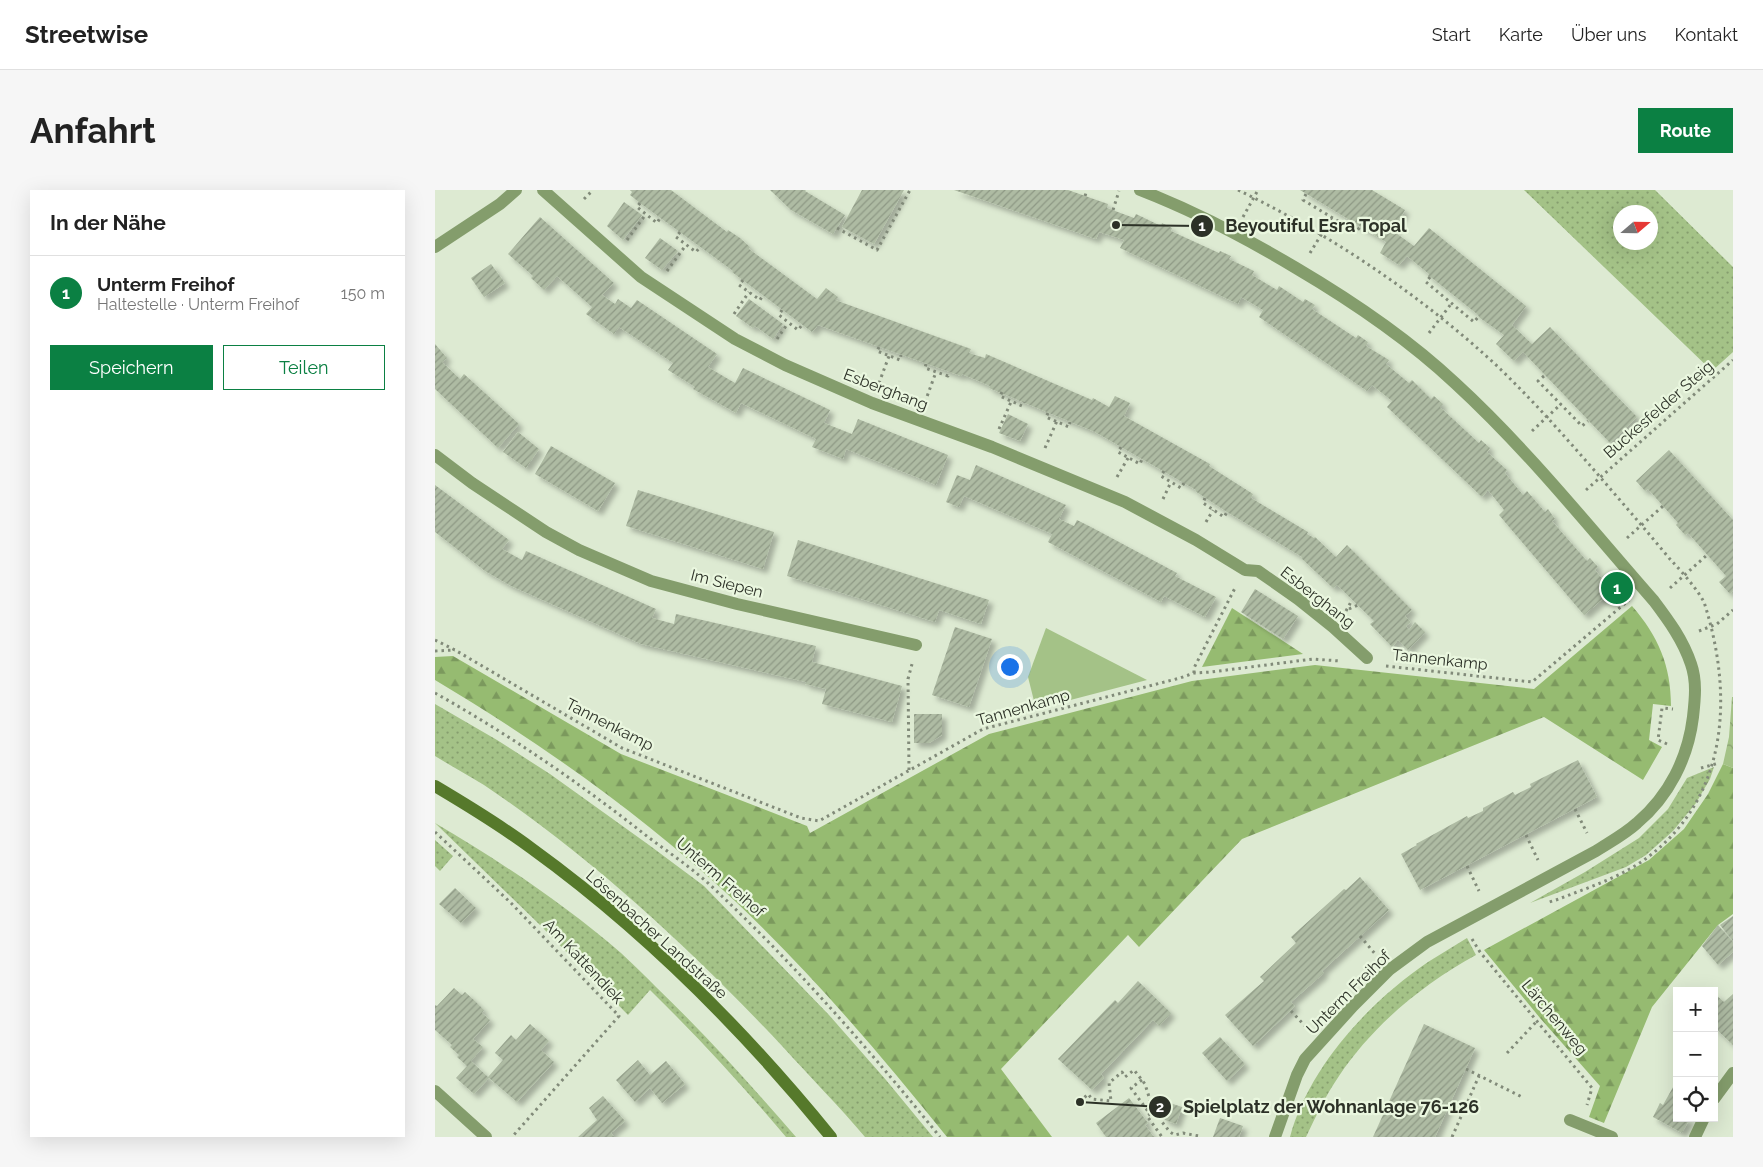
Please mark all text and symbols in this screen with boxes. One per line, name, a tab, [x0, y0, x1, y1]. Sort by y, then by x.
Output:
text: Streetwise	[25, 20, 148, 49]
text: Start	[1432, 24, 1471, 45]
text: Karte	[1499, 24, 1543, 45]
text: Über uns	[1571, 24, 1646, 45]
text: Kontakt	[1674, 24, 1738, 45]
button: Route	[1638, 108, 1733, 153]
text: Anfahrt	[30, 110, 156, 151]
north arrow	[1613, 205, 1658, 250]
callout: Beyoutiful Esra Topal	[1190, 209, 1417, 242]
text: In der Nähe	[50, 210, 166, 235]
text: Beyoutiful Esra Topal	[1225, 215, 1407, 236]
text: 1	[1198, 217, 1206, 235]
text: Unterm Freihof	[97, 273, 234, 295]
text: 1	[62, 284, 70, 303]
text: 150 m	[341, 284, 385, 303]
text: Haltestelle · Unterm Freihof	[97, 295, 299, 314]
button: Speichern	[50, 345, 213, 390]
button: Teilen	[223, 345, 385, 390]
street label: Buckesfelder Steig	[1600, 357, 1717, 462]
street label: Esberghang	[841, 365, 931, 414]
street label: Esberghang	[1277, 562, 1359, 632]
street label: Im Siepen	[689, 565, 765, 602]
pin: 1	[1601, 569, 1633, 607]
street label: Tannenkamp	[1391, 645, 1489, 674]
your location	[997, 654, 1023, 680]
street label: Tannenkamp	[974, 685, 1072, 730]
street label: Tannenkamp	[563, 694, 657, 755]
street label: Unterm Freihof	[672, 834, 769, 922]
street label: Lösenbacher Landstraße	[582, 866, 731, 1003]
street label: Am Kattendiek	[539, 915, 628, 1008]
street label: Unterm Freihof	[1302, 946, 1395, 1038]
street label: Lärchenweg	[1518, 976, 1591, 1059]
map controls	[1673, 987, 1718, 1122]
button: +	[1673, 987, 1718, 1032]
button: −	[1673, 1032, 1718, 1077]
button: locate	[1673, 1077, 1718, 1122]
callout: Spielplatz der Wohnanlage 76-126	[1148, 1090, 1490, 1123]
text: Spielplatz der Wohnanlage 76-126	[1183, 1096, 1479, 1117]
text: 2	[1156, 1098, 1164, 1116]

